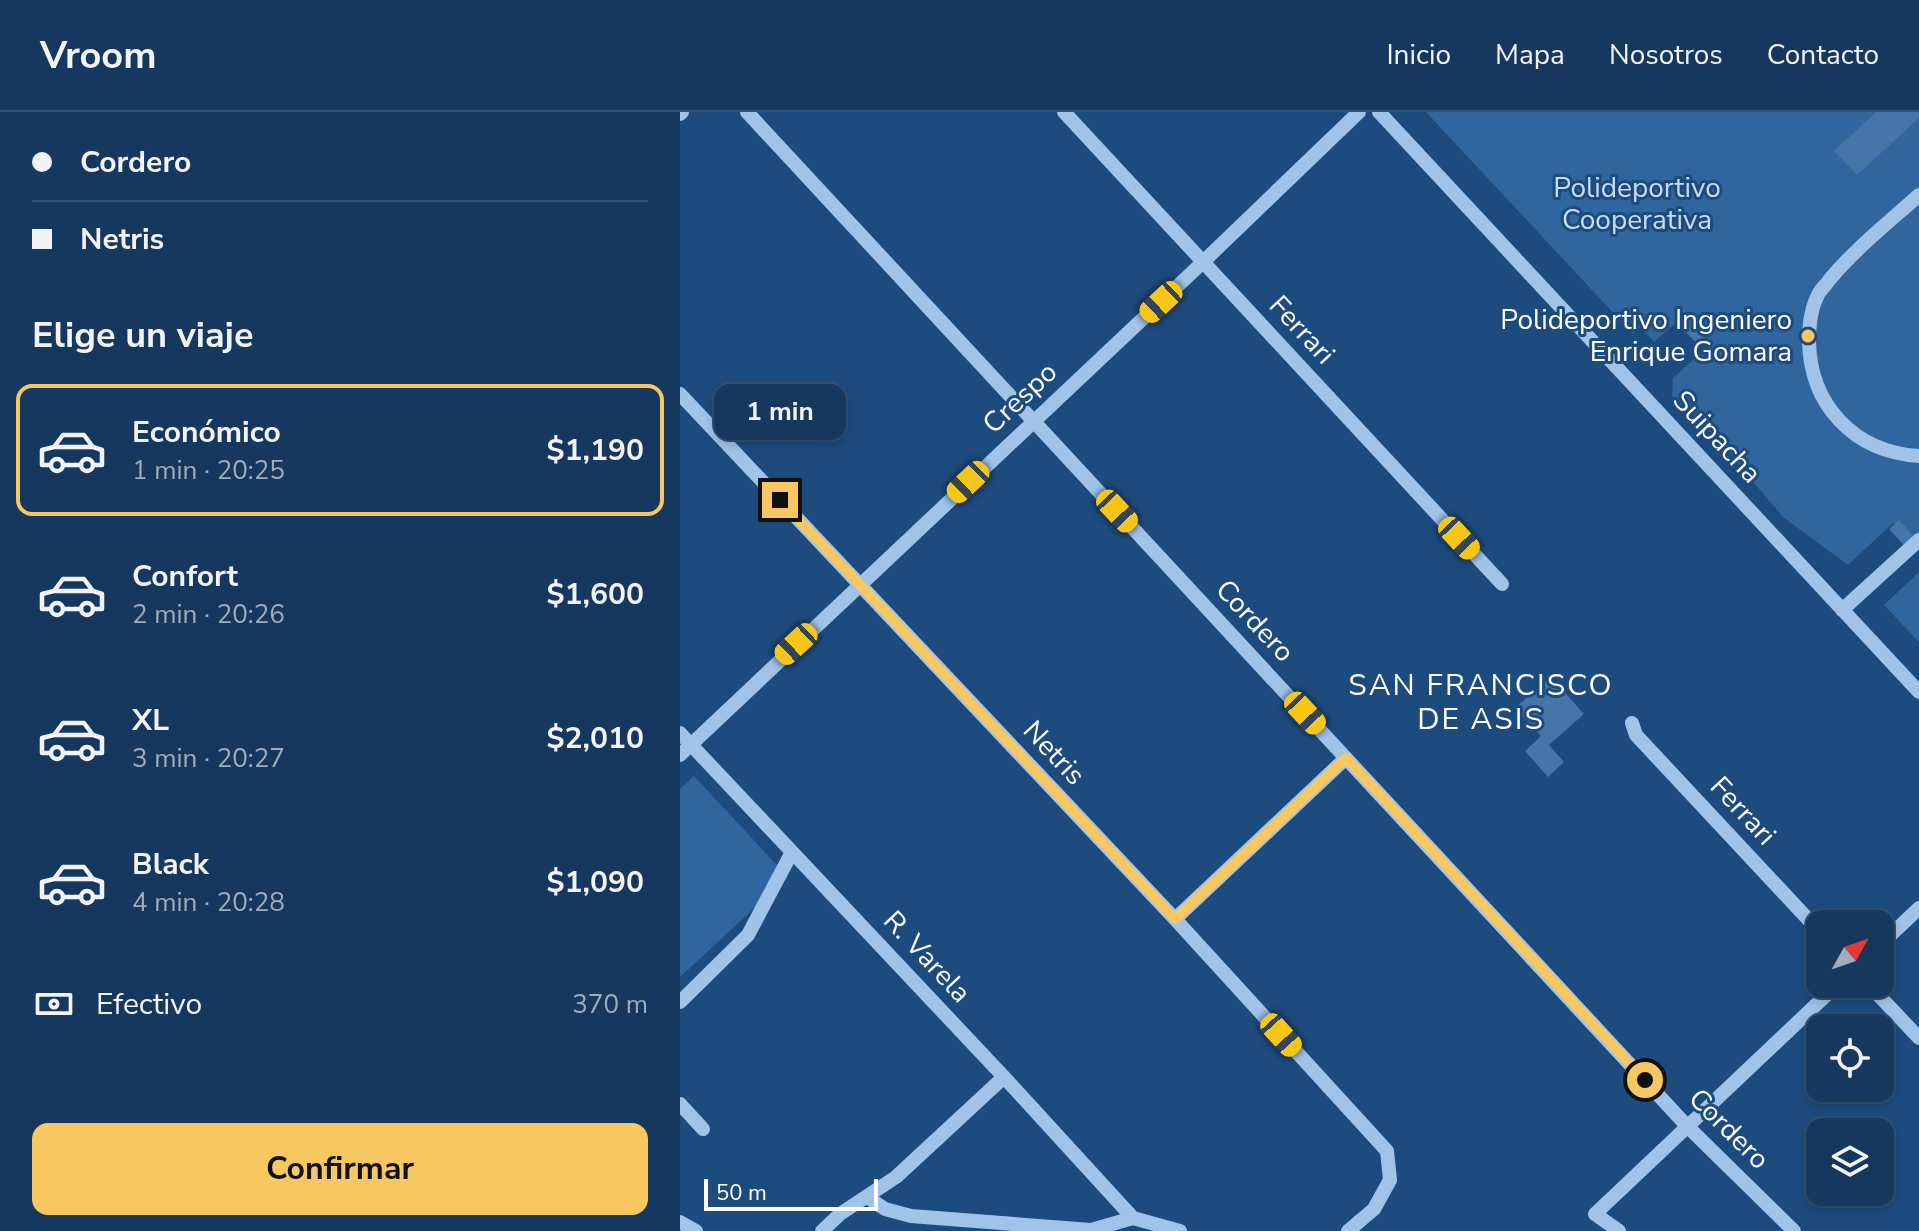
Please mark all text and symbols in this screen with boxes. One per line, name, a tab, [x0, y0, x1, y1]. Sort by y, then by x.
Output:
text: Vroom	[40, 30, 157, 81]
text: Inicio	[1386, 36, 1451, 74]
text: Mapa	[1495, 36, 1565, 74]
text: Nosotros	[1609, 36, 1723, 74]
text: Contacto	[1767, 36, 1879, 74]
text: Cordero	[80, 142, 191, 183]
park label: Polideportivo Cooperativa	[1553, 169, 1721, 239]
text: Netris	[80, 219, 164, 260]
car	[1135, 277, 1187, 327]
street label: Ferrari	[1260, 287, 1344, 373]
place label: Polideportivo Ingeniero Enrique Gomara	[1500, 301, 1792, 371]
text: Elige un viaje	[32, 311, 253, 360]
marker: Polideportivo Ingeniero Enrique Gomara	[1799, 327, 1817, 345]
street label: Crespo	[975, 354, 1065, 442]
street label: Suipacha	[1664, 382, 1770, 492]
callout: 1 min	[714, 384, 846, 440]
text: 1 min	[746, 394, 814, 429]
text: Económico	[132, 412, 281, 453]
icon: car	[36, 414, 108, 486]
text: $1,190	[547, 430, 644, 471]
text: 1 min · 20:25	[132, 453, 285, 488]
car	[942, 457, 994, 507]
route end	[762, 482, 798, 518]
car	[1092, 485, 1142, 537]
car	[1434, 512, 1484, 564]
text: Confort	[132, 556, 238, 597]
icon: car	[36, 558, 108, 630]
street label: Cordero	[1207, 572, 1303, 670]
text: $1,600	[547, 574, 644, 615]
text: 2 min · 20:26	[132, 597, 285, 632]
car	[770, 619, 822, 669]
district label: SAN FRANCISCO DE ASIS	[1348, 665, 1614, 740]
car	[1280, 687, 1330, 739]
text: XL	[132, 700, 169, 741]
icon: car	[36, 702, 108, 774]
street label: Netris	[1014, 712, 1094, 794]
text: $2,010	[547, 718, 644, 759]
text: 3 min · 20:27	[132, 741, 285, 776]
street label: Ferrari	[1701, 768, 1785, 854]
text: Black	[132, 844, 209, 885]
icon: car	[36, 846, 108, 918]
text: $1,090	[547, 862, 644, 903]
text: 4 min · 20:28	[132, 885, 285, 920]
street label: R. Varela	[875, 903, 979, 1011]
north arrow	[1806, 910, 1894, 998]
map controls	[1806, 910, 1894, 1206]
icon: cash	[32, 982, 76, 1026]
text: Efectivo	[96, 984, 202, 1025]
text: 370 m	[572, 987, 648, 1022]
car	[1256, 1009, 1306, 1061]
button: locate	[1806, 1014, 1894, 1102]
route start	[1627, 1062, 1663, 1098]
street label: Cordero	[1680, 1080, 1778, 1178]
button: layers	[1806, 1118, 1894, 1206]
button: Confirmar	[32, 1123, 648, 1215]
scale bar	[704, 1175, 878, 1211]
text: 50 m	[716, 1178, 767, 1208]

